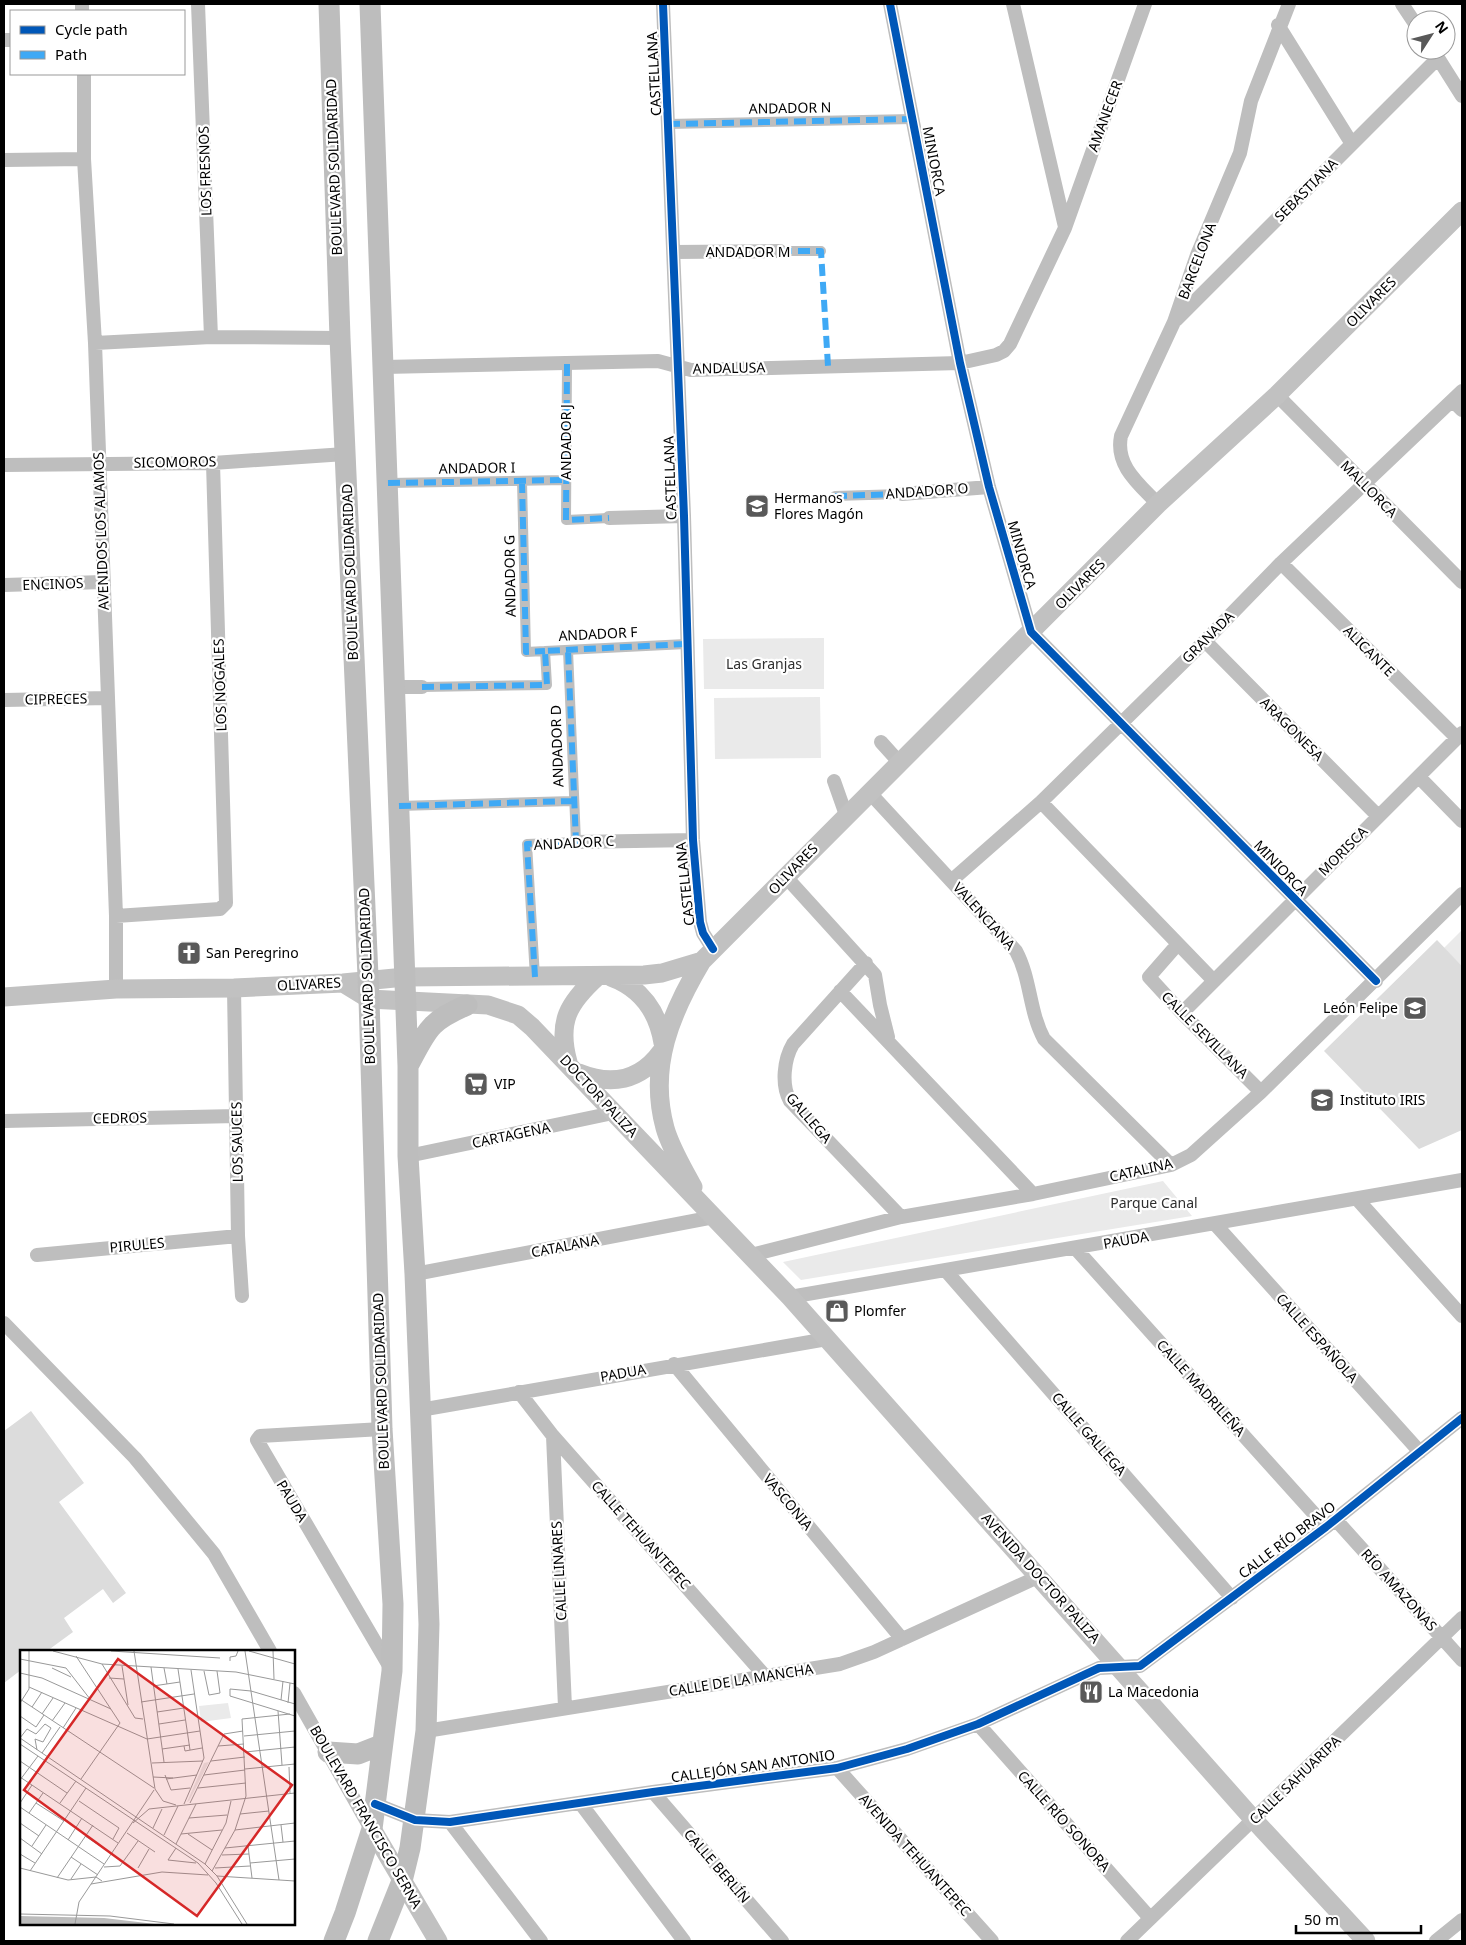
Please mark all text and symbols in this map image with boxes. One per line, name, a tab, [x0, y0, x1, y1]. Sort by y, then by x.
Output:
legend	[10, 10, 185, 75]
north arrow	[1406, 10, 1456, 60]
text: N	[1431, 17, 1453, 37]
text: Cycle path	[55, 19, 128, 39]
street label: CASTELLANA	[642, 31, 665, 117]
text: Path	[55, 44, 87, 64]
street label: AMANECER	[1083, 77, 1126, 154]
street label: BOULEVARD SOLIDARIDAD	[321, 78, 346, 256]
street label: ANDADOR N	[749, 97, 831, 118]
street label: LOS FRESNOS	[193, 125, 216, 216]
street label: MINIORCA	[918, 125, 951, 197]
street label: SEBASTIANA	[1270, 154, 1341, 225]
street label: BARCELONA	[1173, 220, 1220, 302]
street label: ANDADOR M	[706, 242, 790, 261]
street label: OLIVARES	[1341, 272, 1400, 331]
street label: ANDALUSA	[693, 357, 765, 378]
street label: ANDADOR J	[556, 404, 575, 480]
street label: CASTELLANA	[659, 436, 680, 520]
street label: AVENIDOS LOS ALAMOS	[88, 451, 113, 610]
street label: SICOMOROS	[133, 451, 217, 472]
street label: MALLORCA	[1337, 456, 1402, 521]
street label: ANDADOR I	[438, 457, 516, 478]
street label: ANDADOR O	[885, 478, 969, 503]
street label: BOULEVARD SOLIDARIDAD	[337, 483, 362, 661]
place label: Hermanos Flores Magón	[774, 488, 863, 523]
school or university icon: Hermanos Flores Magón	[744, 493, 770, 519]
street label: MINIORCA	[1004, 518, 1041, 591]
street label: ANDADOR G	[499, 535, 520, 617]
street label: OLIVARES	[1050, 554, 1109, 613]
street label: ENCINOS	[22, 573, 84, 594]
street label: GRANADA	[1177, 606, 1238, 667]
street label: ALICANTE	[1340, 621, 1399, 680]
street label: ANDADOR F	[558, 622, 638, 645]
street label: LOS NOGALES	[208, 638, 231, 732]
park label: Las Granjas	[726, 654, 802, 673]
street label: CIPRECES	[24, 688, 88, 709]
street label: ARAGONESA	[1256, 693, 1328, 765]
street label: ANDADOR D	[546, 705, 567, 787]
street label: MORISCA	[1314, 822, 1372, 879]
street label: ANDADOR C	[533, 831, 615, 854]
street label: MINIORCA	[1250, 836, 1313, 900]
street label: OLIVARES	[764, 839, 822, 898]
street label: CASTELLANA	[671, 841, 698, 927]
street label: VALENCIANA	[949, 878, 1020, 954]
street label: BOULEVARD SOLIDARIDAD	[354, 887, 379, 1065]
church icon: San Peregrino	[176, 940, 202, 966]
place label: San Peregrino	[206, 943, 299, 962]
street label: OLIVARES	[277, 972, 342, 995]
street label: CALLE SEVILLANA	[1158, 987, 1253, 1082]
school or university icon: León Felipe	[1402, 995, 1428, 1021]
place label: León Felipe	[1323, 998, 1398, 1017]
street label: DOCTOR PALIZA	[556, 1050, 643, 1141]
supermarket icon: VIP	[463, 1071, 489, 1097]
place label: VIP	[494, 1074, 516, 1093]
school or university icon: Instituto IRIS	[1309, 1087, 1335, 1113]
street label: GALLEGA	[782, 1089, 837, 1147]
place label: Instituto IRIS	[1340, 1090, 1426, 1109]
street label: LOS SAUCES	[226, 1101, 247, 1182]
street label: CEDROS	[93, 1108, 148, 1127]
street label: CARTAGENA	[470, 1117, 552, 1152]
street label: CATALINA	[1107, 1153, 1174, 1186]
park label: Parque Canal	[1110, 1193, 1198, 1212]
street label: PAUDA	[1102, 1226, 1150, 1253]
street label: CATALANA	[530, 1230, 600, 1261]
street label: PIRULES	[109, 1233, 165, 1256]
street label: CALLE ESPAÑOLA	[1272, 1289, 1363, 1386]
street label: BOULEVARD SOLIDARIDAD	[368, 1292, 393, 1470]
shop icon: Plomfer	[824, 1298, 850, 1324]
place label: Plomfer	[854, 1301, 906, 1320]
street label: CALLE MADRILEÑA	[1153, 1335, 1250, 1440]
street label: PADUA	[599, 1359, 647, 1386]
street label: CALLE GALLEGA	[1048, 1388, 1131, 1479]
street label: VASCONIA	[759, 1469, 818, 1534]
street label: PAUDA	[272, 1476, 312, 1525]
street label: CALLE TEHUANTEPEC	[587, 1476, 695, 1593]
street label: CALLE RÍO BRAVO	[1234, 1497, 1339, 1582]
street label: AVENIDA DOCTOR PALIZA	[978, 1509, 1105, 1647]
street label: CALLE LINARES	[546, 1520, 571, 1621]
street label: RÍO AMAZONAS	[1357, 1544, 1442, 1635]
inset map	[20, 1650, 295, 1925]
street label: CALLE DE LA MANCHA	[667, 1659, 815, 1700]
restaurant icon: La Macedonia	[1078, 1679, 1104, 1705]
place label: La Macedonia	[1108, 1682, 1199, 1701]
street label: BOULEVARD FRANCISCO SERNA	[306, 1722, 427, 1912]
street label: CALLE SAHUARIPA	[1245, 1731, 1344, 1828]
street label: CALLEJÓN SAN ANTONIO	[670, 1745, 836, 1786]
street label: CALLE RÍO SONORA	[1014, 1766, 1115, 1875]
street label: AVENIDA TEHUANTEPEC	[855, 1789, 976, 1920]
street label: CALLE BERLÍN	[680, 1825, 755, 1907]
scale bar	[1296, 1902, 1421, 1934]
text: 50 m	[1304, 1909, 1339, 1929]

